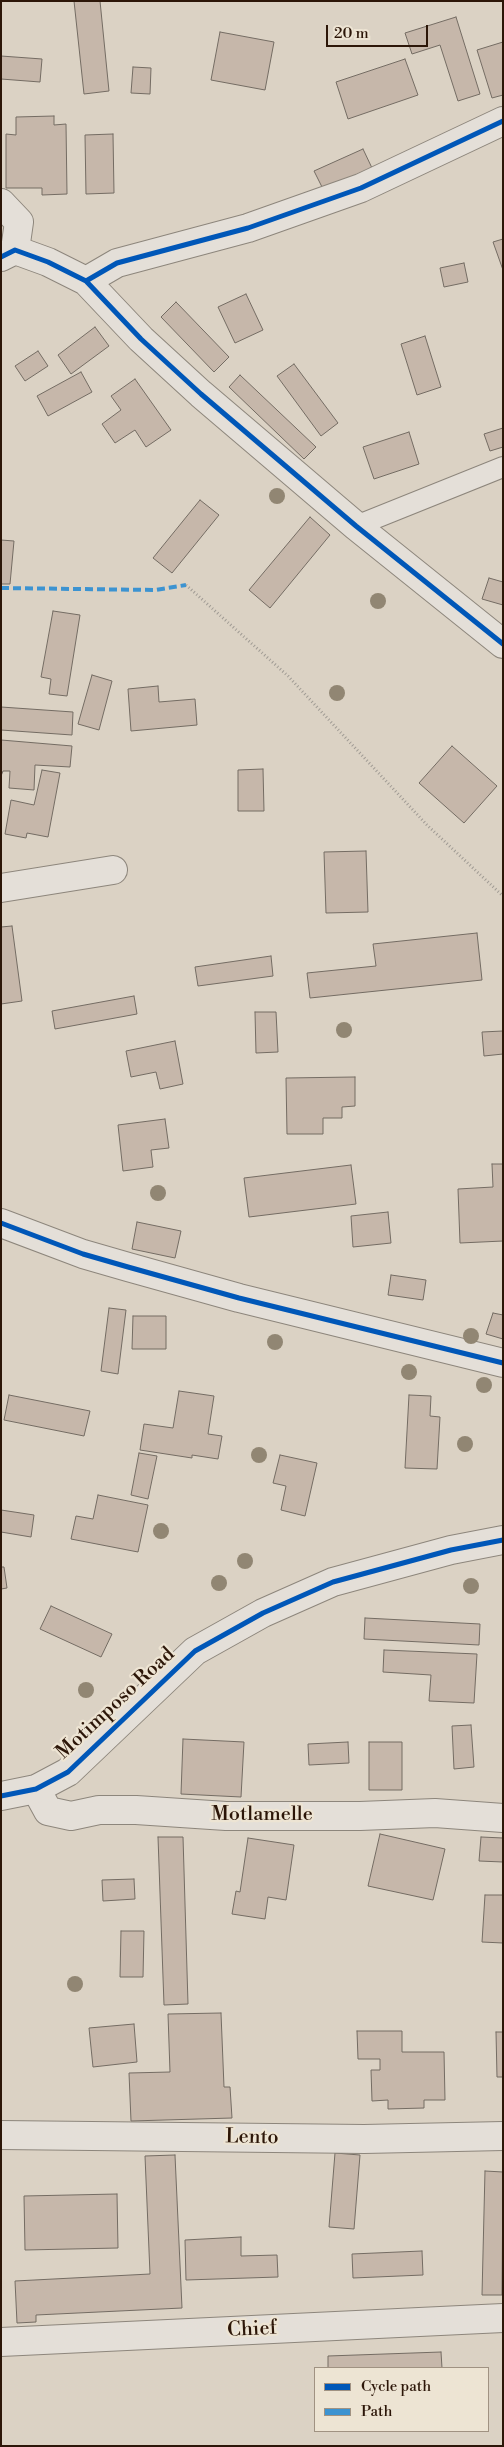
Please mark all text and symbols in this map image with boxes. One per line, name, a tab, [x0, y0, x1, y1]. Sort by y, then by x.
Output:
scale bar	[329, 15, 432, 47]
text: 20 m	[334, 24, 369, 43]
street label: Motimposo Road	[52, 1643, 180, 1765]
street label: Motlamelle	[211, 1803, 313, 1827]
street label: Lento	[225, 2126, 279, 2150]
street label: Chief	[227, 2317, 277, 2343]
legend	[314, 2367, 489, 2432]
text: Cycle path	[361, 2377, 431, 2396]
text: Path	[361, 2402, 393, 2421]

